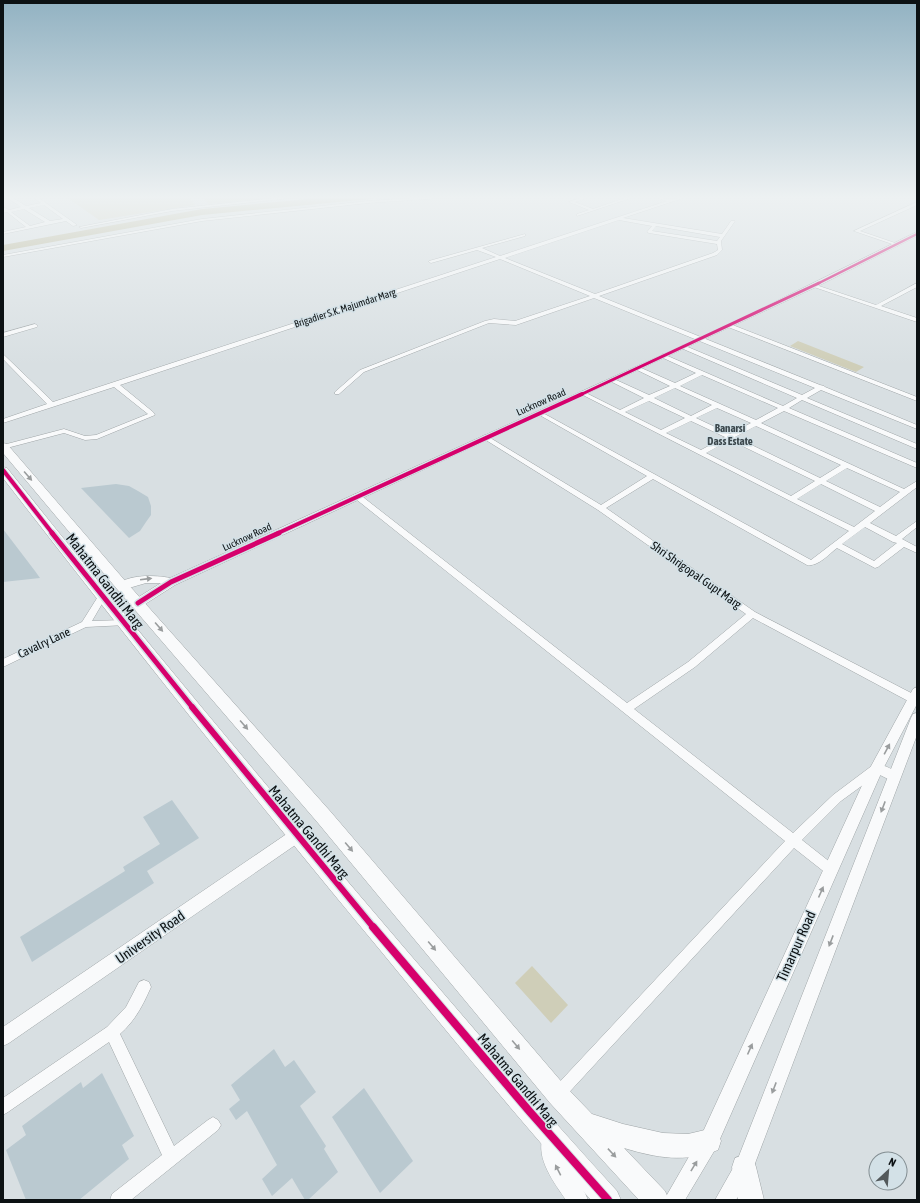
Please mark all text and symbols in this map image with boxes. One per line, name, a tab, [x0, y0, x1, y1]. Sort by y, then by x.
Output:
street label: Brigadier S.K. Majumdar Marg	[293, 286, 398, 330]
street label: Lucknow Road	[515, 386, 568, 418]
district label: Banarsi Dass Estate	[707, 422, 753, 447]
one-way arrow	[24, 470, 33, 481]
street label: Lucknow Road	[221, 521, 273, 553]
street label: Mahatma Gandhi Marg	[63, 530, 147, 632]
street label: Shri Shrigopal Gupt Marg	[648, 538, 745, 612]
one-way arrow	[140, 576, 153, 582]
one-way arrow	[154, 622, 163, 632]
street label: Cavalry Lane	[16, 625, 72, 661]
one-way arrow	[239, 720, 249, 730]
one-way arrow	[884, 743, 890, 755]
street label: Mahatma Gandhi Marg	[265, 782, 353, 882]
one-way arrow	[879, 801, 885, 813]
one-way arrow	[344, 841, 353, 852]
one-way arrow	[818, 886, 824, 898]
street label: University Road	[112, 907, 188, 967]
street label: Timarpur Road	[773, 908, 819, 984]
one-way arrow	[827, 935, 833, 947]
one-way arrow	[428, 941, 437, 951]
street label: Mahatma Gandhi Marg	[474, 1030, 562, 1130]
one-way arrow	[512, 1040, 521, 1051]
one-way arrow	[747, 1044, 753, 1055]
one-way arrow	[770, 1083, 776, 1095]
one-way arrow	[607, 1148, 616, 1158]
north arrow	[868, 1151, 908, 1191]
text: N	[887, 1155, 898, 1169]
one-way arrow	[690, 1161, 698, 1171]
one-way arrow	[555, 1164, 561, 1176]

